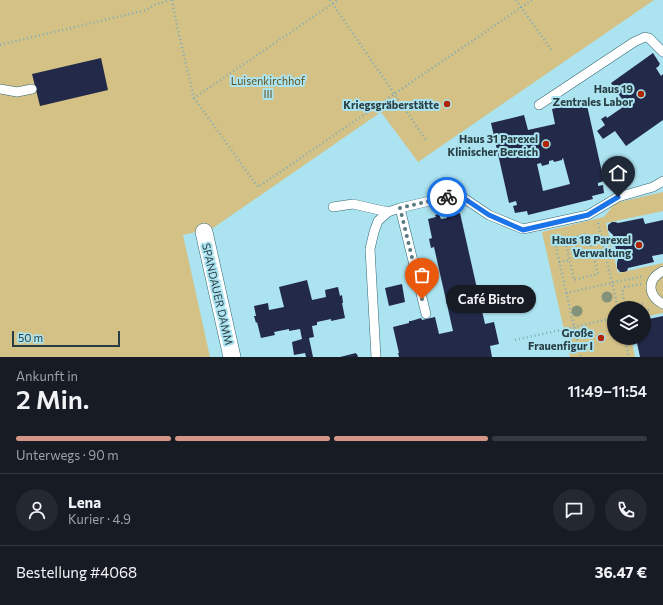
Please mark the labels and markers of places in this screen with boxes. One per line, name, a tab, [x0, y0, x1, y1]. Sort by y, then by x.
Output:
place label: Haus 19 Zentrales Labor	[553, 82, 633, 108]
marker: Haus 19 Zentrales Labor	[636, 89, 646, 99]
place label: Kriegsgräberstätte	[343, 98, 439, 111]
marker: Kriegsgräberstätte	[442, 99, 452, 109]
place label: Haus 31 Parexel Klinischer Bereich	[448, 132, 538, 158]
marker: Haus 31 Parexel Klinischer Bereich	[541, 139, 551, 149]
pin	[601, 156, 635, 197]
place label: Haus 18 Parexel Verwaltung	[552, 233, 631, 259]
marker: Haus 18 Parexel Verwaltung	[634, 240, 644, 250]
pin	[405, 258, 439, 299]
callout: Café Bistro	[446, 285, 536, 313]
place label: Große Frauenfigur I	[528, 326, 593, 352]
marker: Große Frauenfigur I	[596, 333, 606, 343]

